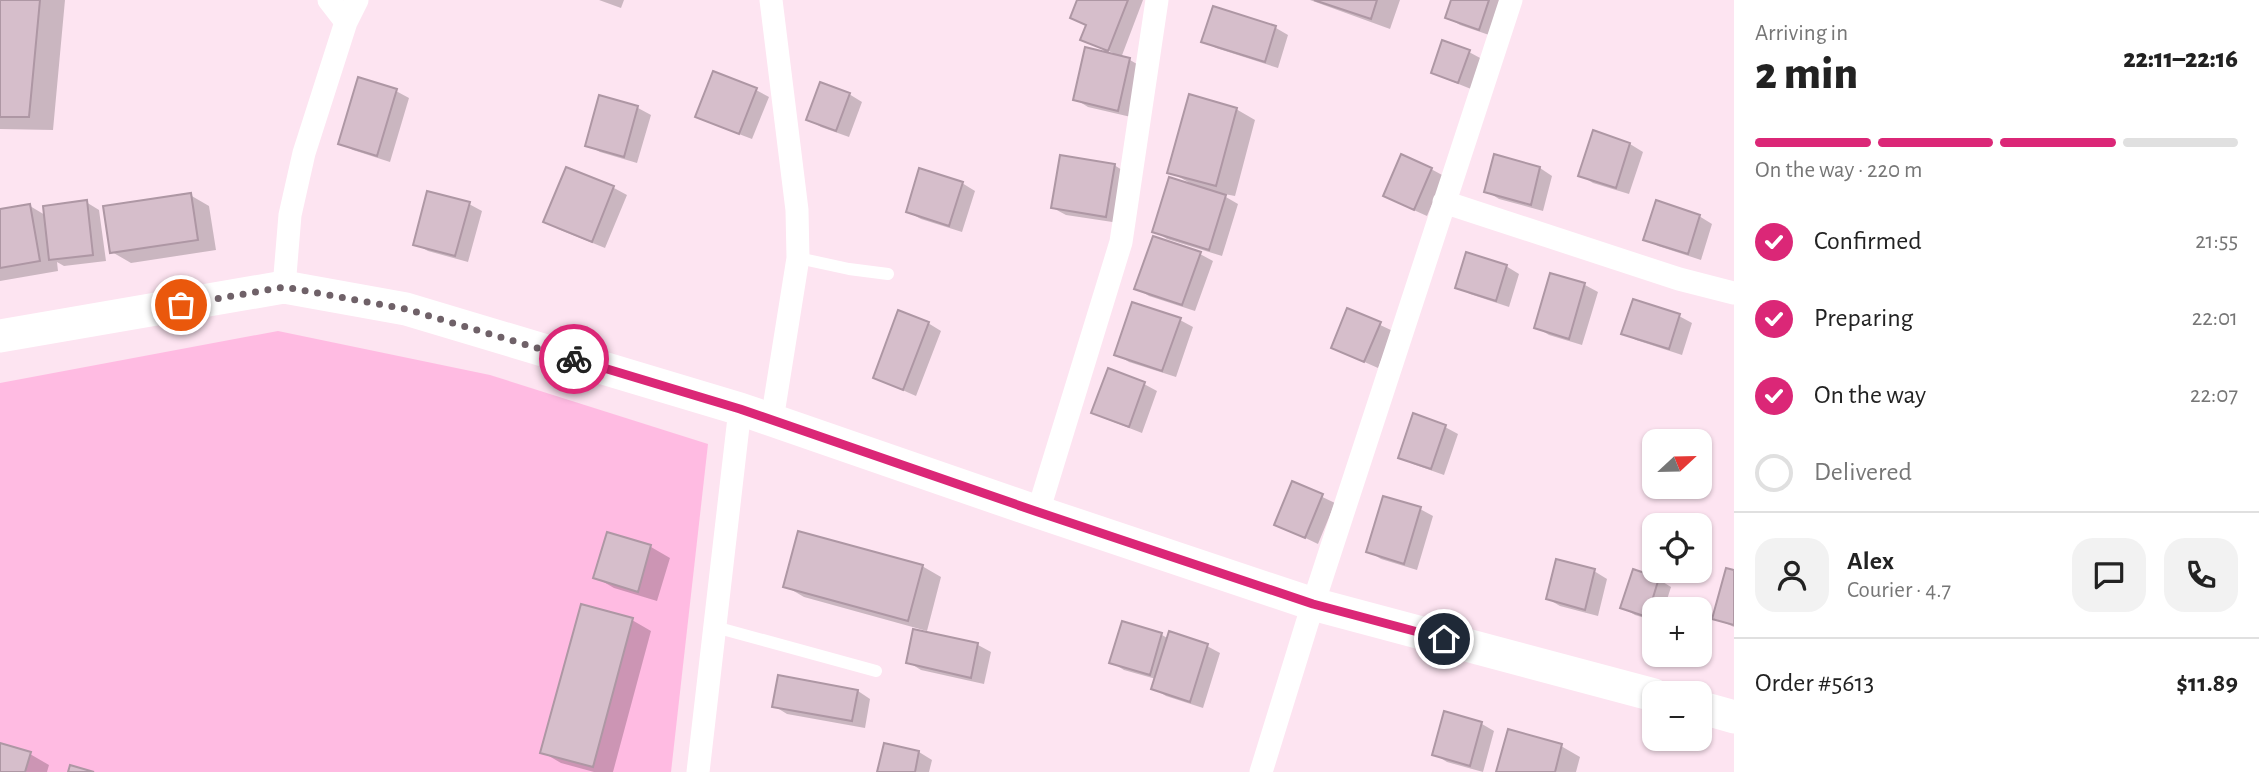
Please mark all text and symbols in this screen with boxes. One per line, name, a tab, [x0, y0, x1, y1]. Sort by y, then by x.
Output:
text: Arriving in	[1755, 22, 1848, 45]
text: 22:11–22:16	[2123, 46, 2238, 72]
text: 2 min	[1755, 51, 1858, 97]
text: On the way · 220 m	[1755, 159, 1922, 182]
icon: check	[1755, 223, 1793, 261]
text: Confirmed	[1814, 228, 1922, 254]
text: 21:55	[2195, 230, 2238, 253]
pin	[151, 275, 211, 335]
icon: bag	[162, 286, 200, 324]
icon: check	[1755, 300, 1793, 338]
text: Preparing	[1814, 305, 1913, 331]
text: 22:01	[2192, 307, 2238, 330]
courier	[539, 324, 609, 394]
icon: bike	[555, 340, 593, 378]
icon: check	[1755, 377, 1793, 415]
text: On the way	[1814, 382, 1926, 408]
text: 22:07	[2190, 384, 2238, 407]
north arrow	[1642, 429, 1712, 499]
map controls	[1642, 429, 1712, 751]
text: Delivered	[1814, 459, 1912, 485]
button: locate	[1642, 513, 1712, 583]
button: person	[1755, 538, 1829, 612]
button: chat	[2072, 538, 2146, 612]
button: phone	[2164, 538, 2238, 612]
text: Alex	[1847, 548, 1894, 574]
text: Courier · 4.7	[1847, 579, 1951, 602]
button: +	[1642, 597, 1712, 667]
pin	[1414, 609, 1474, 669]
icon: home	[1425, 620, 1463, 658]
text: Order #5613	[1755, 670, 1874, 696]
text: $11.89	[2176, 670, 2238, 696]
button: −	[1642, 681, 1712, 751]

